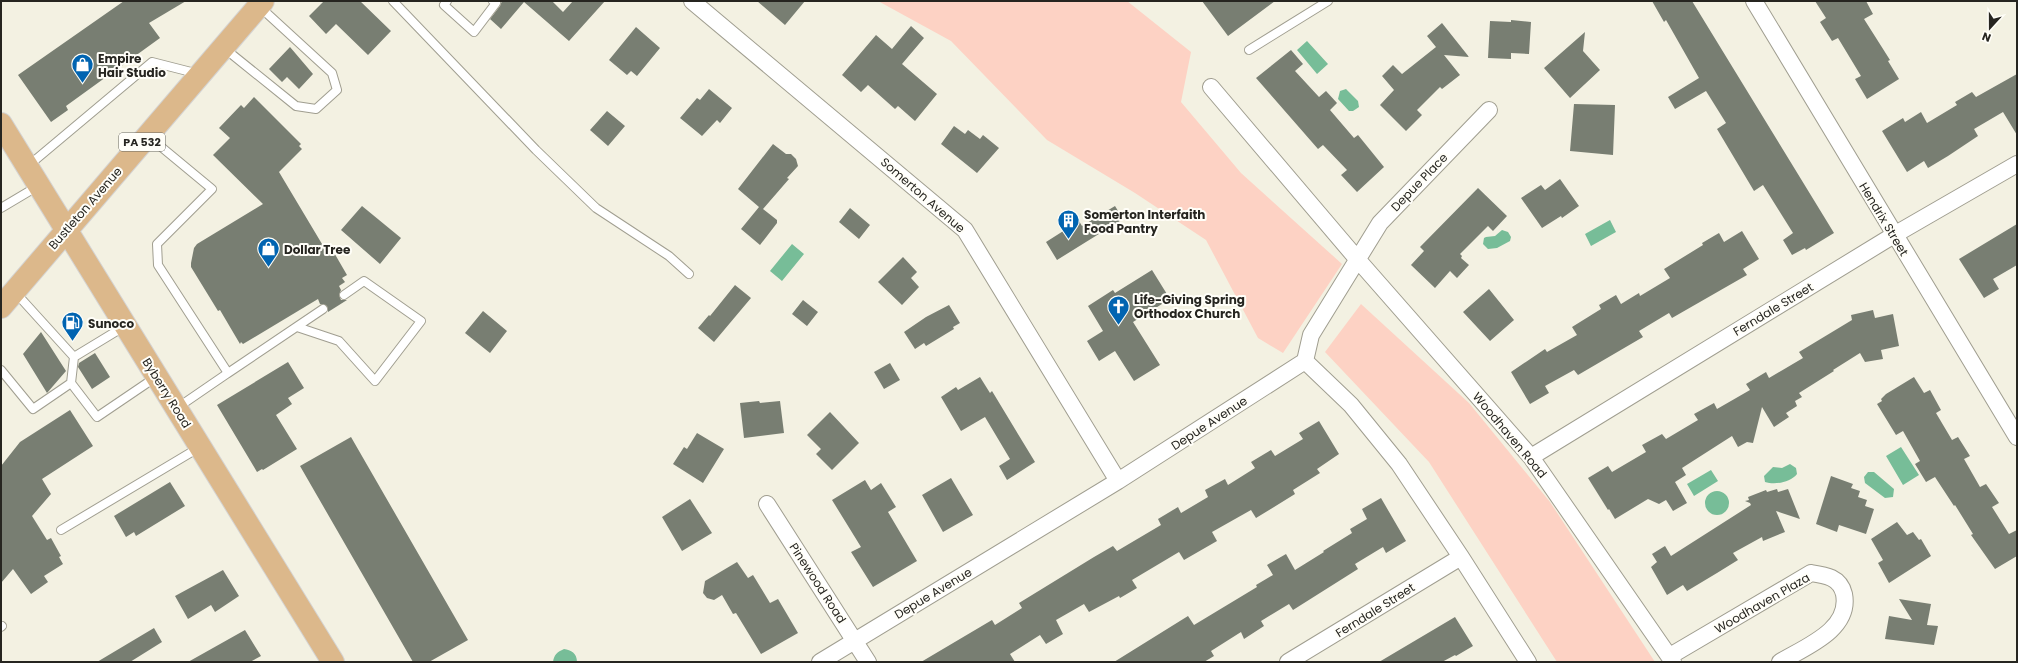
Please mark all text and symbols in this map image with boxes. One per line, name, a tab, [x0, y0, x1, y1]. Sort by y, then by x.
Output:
north arrow	[1970, 8, 2010, 48]
text: N	[1980, 28, 1993, 46]
place label: Empire Hair Studio	[98, 50, 166, 81]
shop icon: Empire Hair Studio	[70, 52, 96, 85]
road number: PA 532	[119, 133, 165, 151]
street label: Depue Place	[1387, 149, 1451, 215]
street label: Somerton Avenue	[877, 153, 969, 237]
street label: Bustleton Avenue	[44, 163, 126, 253]
street label: Hendrix Street	[1855, 179, 1913, 259]
place label: Somerton Interfaith Food Pantry	[1084, 206, 1205, 237]
building icon: Somerton Interfaith Food Pantry	[1055, 208, 1081, 241]
shop icon: Dollar Tree	[255, 236, 281, 269]
place label: Dollar Tree	[284, 241, 351, 258]
street label: Ferndale Street	[1730, 278, 1816, 340]
place label: Life-Giving Spring Orthodox Church	[1134, 291, 1245, 322]
church icon: Life-Giving Spring Orthodox Church	[1105, 293, 1131, 326]
fuel station icon: Sunoco	[60, 310, 86, 343]
place label: Sunoco	[88, 315, 134, 332]
street label: Byberry Road	[139, 355, 195, 431]
street label: Woodhaven Road	[1469, 388, 1551, 482]
street label: Depue Avenue	[1168, 392, 1250, 454]
street label: Pinewood Road	[786, 539, 850, 627]
street label: Depue Avenue	[891, 563, 975, 623]
street label: Woodhaven Plaza	[1711, 569, 1813, 637]
street label: Ferndale Street	[1332, 579, 1418, 641]

